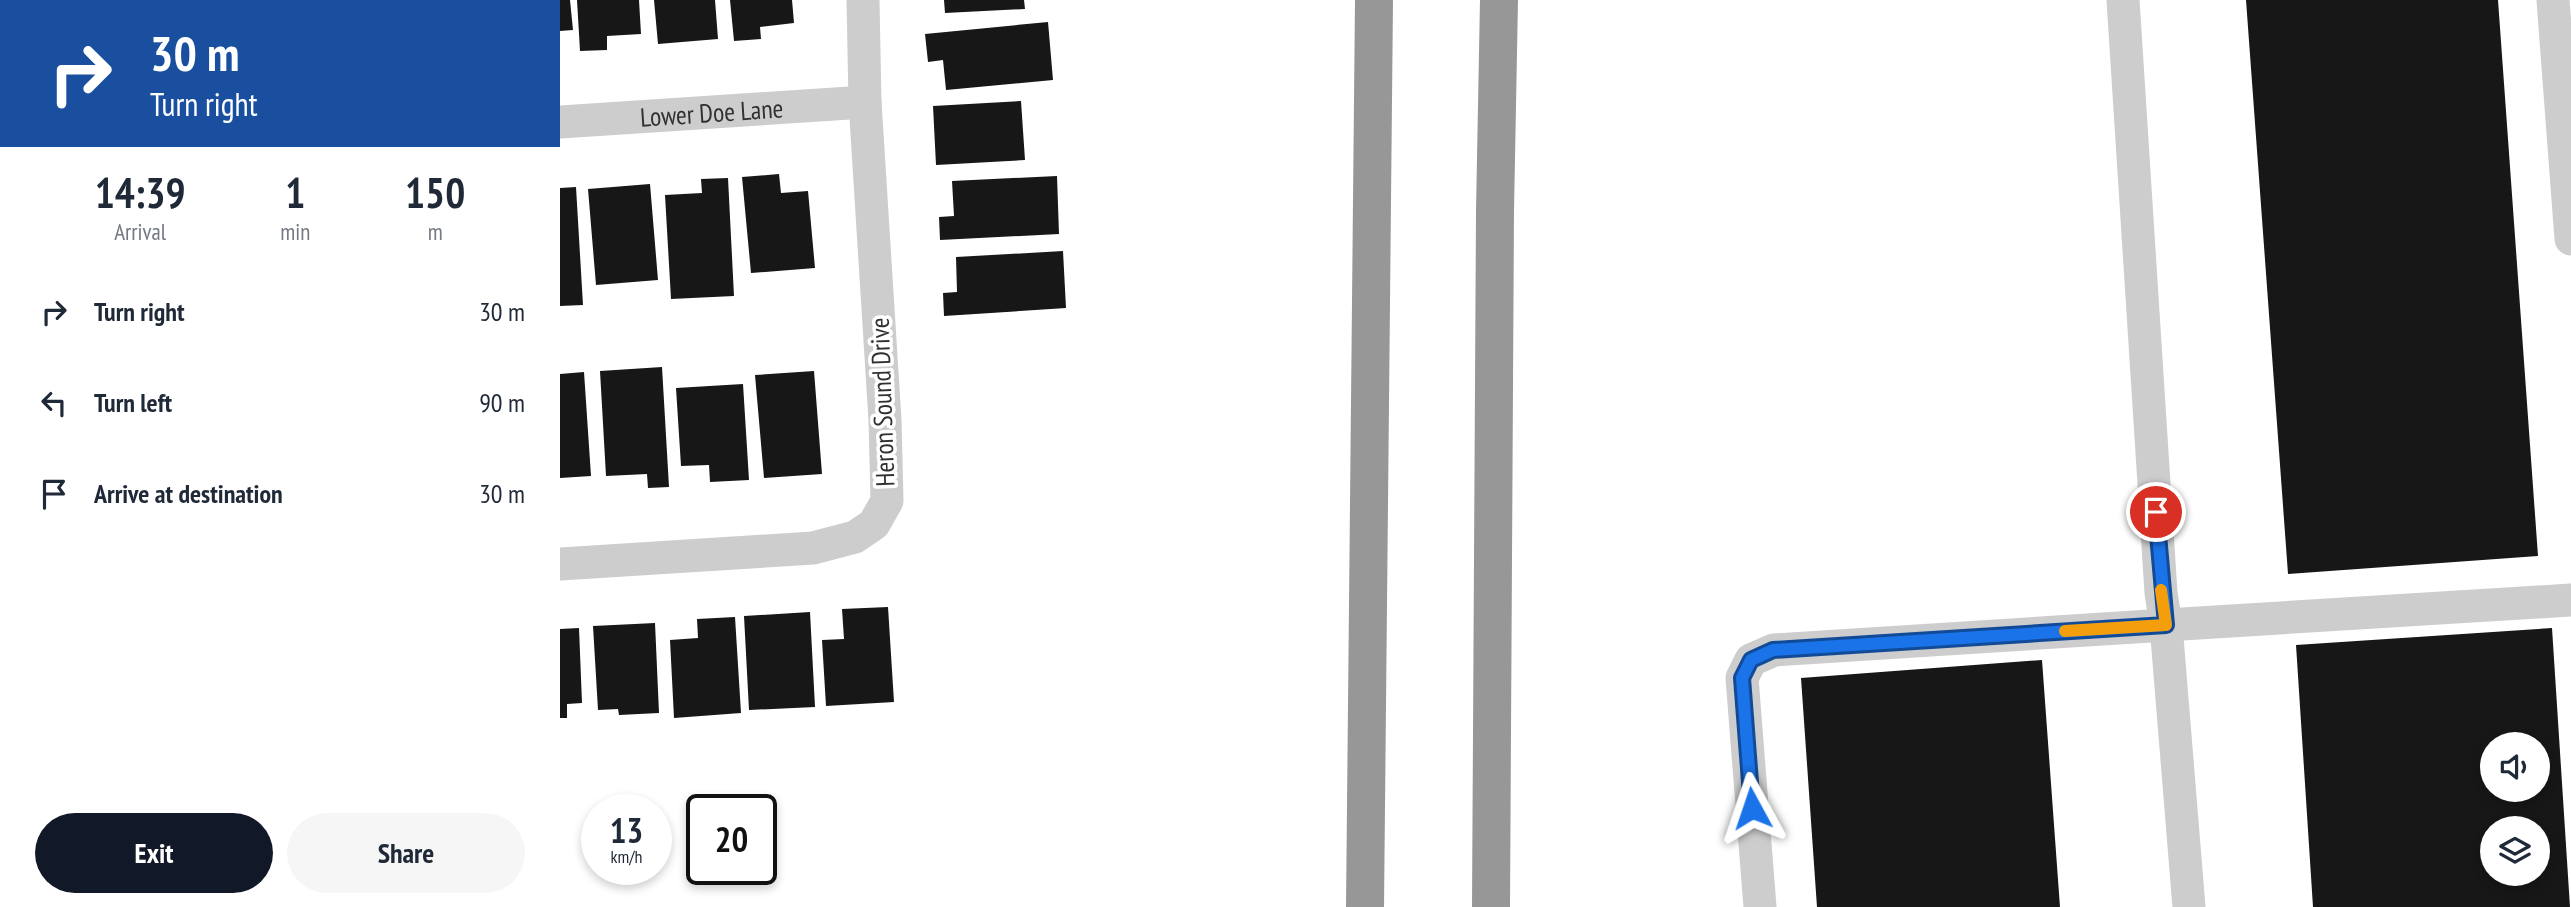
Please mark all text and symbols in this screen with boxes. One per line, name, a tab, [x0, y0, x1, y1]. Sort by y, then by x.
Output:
text: 30 m	[150, 21, 239, 85]
icon: right	[35, 28, 126, 119]
text: Turn right	[150, 83, 258, 125]
street label: Lower Doe Lane	[639, 91, 784, 133]
text: 14:39	[95, 165, 186, 220]
text: 1	[285, 165, 305, 220]
text: 150	[405, 165, 465, 220]
text: Arrival	[114, 217, 166, 246]
text: min	[280, 217, 310, 246]
text: m	[428, 217, 443, 246]
icon: right	[35, 293, 73, 331]
text: Turn right	[94, 295, 185, 328]
text: 30 m	[479, 295, 525, 328]
street label: Heron Sound Drive	[863, 317, 901, 487]
icon: left	[35, 384, 73, 422]
text: Turn left	[94, 386, 172, 419]
text: 90 m	[479, 386, 525, 419]
icon: arrive	[35, 475, 73, 513]
text: Arrive at destination	[94, 477, 283, 510]
text: 30 m	[479, 477, 525, 510]
pin	[2126, 482, 2186, 542]
icon: arrive	[2137, 493, 2175, 531]
map controls	[2480, 732, 2550, 886]
button: sound	[2480, 732, 2550, 802]
position arrow	[1715, 771, 1789, 845]
speed limit sign: 20	[686, 794, 777, 885]
text: 13	[610, 807, 643, 853]
button: Exit	[35, 813, 273, 893]
button: Share	[287, 813, 525, 893]
button: layers	[2480, 816, 2550, 886]
text: km/h	[611, 845, 642, 868]

